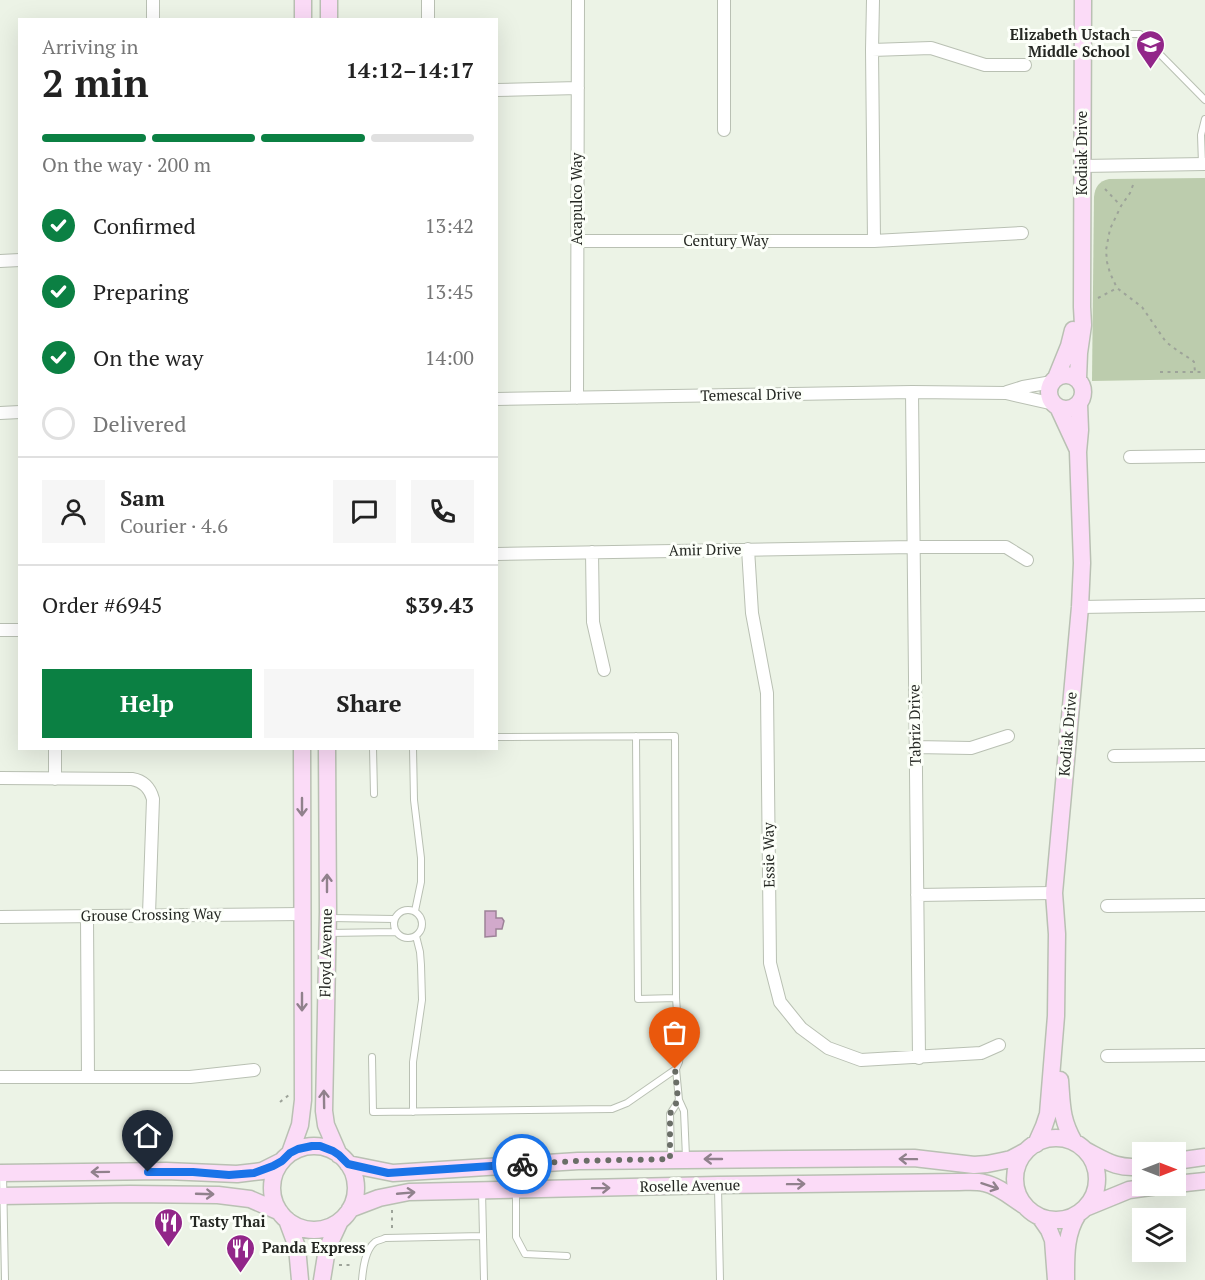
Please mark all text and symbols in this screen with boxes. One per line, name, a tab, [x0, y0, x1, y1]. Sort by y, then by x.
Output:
place label: Elizabeth Ustach Middle School	[1010, 24, 1130, 61]
school or university icon: Elizabeth Ustach Middle School	[1135, 28, 1167, 70]
text: Arriving in	[42, 33, 138, 60]
text: 14:12–14:17	[346, 55, 474, 84]
text: 2 min	[42, 56, 149, 108]
street label: Kodiak Drive	[1071, 111, 1091, 195]
text: On the way · 200 m	[42, 151, 211, 178]
street label: Acapulco Way	[566, 152, 586, 245]
icon: check	[42, 209, 75, 242]
text: Confirmed	[93, 211, 196, 240]
text: 13:42	[425, 212, 474, 239]
street label: Century Way	[683, 230, 769, 250]
icon: check	[42, 275, 75, 308]
text: Preparing	[93, 277, 189, 306]
text: 13:45	[425, 278, 474, 305]
icon: check	[42, 341, 75, 374]
text: On the way	[93, 343, 203, 372]
text: 14:00	[425, 344, 474, 371]
street label: Temescal Drive	[700, 383, 802, 405]
text: Delivered	[93, 409, 186, 438]
button: person	[42, 480, 105, 543]
button: chat	[333, 480, 396, 543]
button: phone	[411, 480, 474, 543]
text: Sam	[120, 483, 165, 512]
text: Courier · 4.6	[120, 512, 228, 539]
street label: Amir Drive	[668, 538, 742, 560]
text: Order #6945	[42, 590, 162, 619]
text: $39.43	[405, 590, 474, 619]
button: Help	[42, 669, 252, 738]
button: Share	[264, 669, 474, 738]
street label: Tabriz Drive	[903, 684, 925, 766]
street label: Kodiak Drive	[1053, 691, 1081, 777]
one-way arrow	[296, 797, 308, 816]
street label: Essie Way	[757, 822, 779, 888]
one-way arrow	[321, 874, 333, 894]
street label: Grouse Crossing Way	[81, 903, 222, 925]
street label: Floyd Avenue	[314, 908, 336, 998]
one-way arrow	[296, 991, 308, 1011]
pin	[649, 1007, 700, 1069]
icon: bag	[658, 1016, 691, 1049]
one-way arrow	[318, 1090, 330, 1110]
pin	[122, 1110, 173, 1172]
icon: home	[131, 1119, 164, 1152]
courier	[492, 1134, 552, 1194]
north arrow	[1132, 1142, 1186, 1196]
map controls	[1132, 1142, 1186, 1262]
icon: bike	[506, 1148, 539, 1181]
one-way arrow	[703, 1153, 723, 1165]
one-way arrow	[898, 1153, 918, 1165]
one-way arrow	[90, 1166, 110, 1178]
street label: Roselle Avenue	[639, 1174, 740, 1196]
one-way arrow	[785, 1178, 805, 1190]
one-way arrow	[980, 1181, 999, 1192]
one-way arrow	[590, 1182, 610, 1194]
one-way arrow	[395, 1187, 415, 1198]
one-way arrow	[195, 1189, 215, 1200]
restaurant icon: Tasty Thai	[153, 1206, 185, 1248]
button: layers	[1132, 1208, 1186, 1262]
place label: Tasty Thai	[190, 1211, 266, 1231]
restaurant icon: Panda Express	[225, 1232, 257, 1274]
place label: Panda Express	[262, 1237, 366, 1257]

